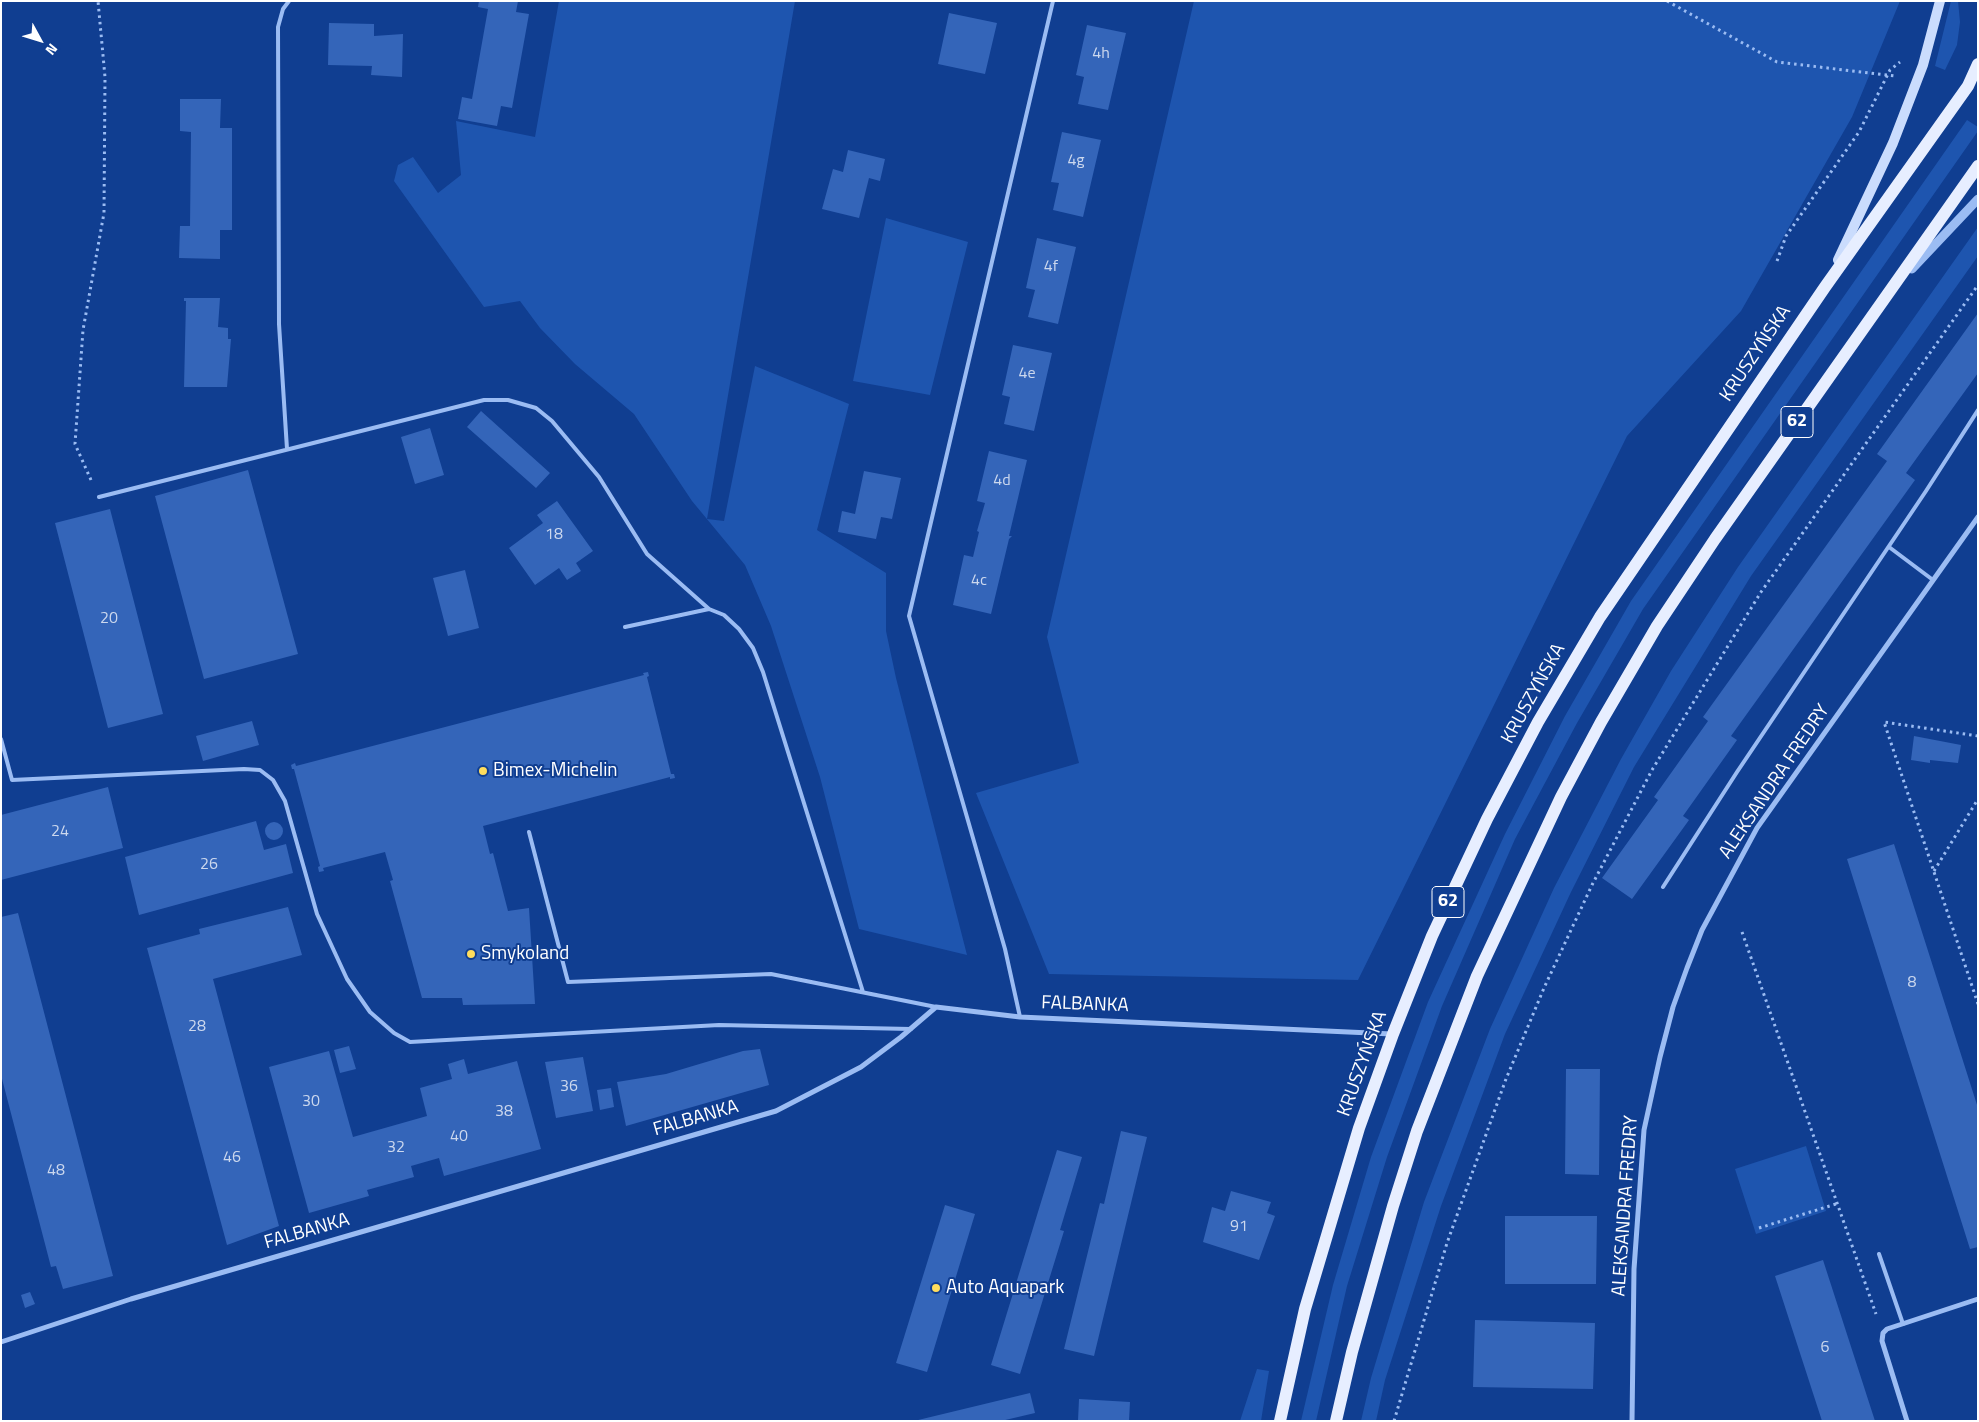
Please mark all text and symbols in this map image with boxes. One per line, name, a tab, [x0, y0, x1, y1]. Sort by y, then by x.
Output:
north arrow	[15, 15, 65, 65]
text: N	[41, 39, 63, 60]
house number: 4h	[1092, 44, 1110, 64]
house number: 4g	[1067, 151, 1085, 171]
house number: 4f	[1044, 257, 1058, 277]
street label: KRUSZYŃSKA	[1716, 302, 1796, 406]
house number: 4e	[1018, 364, 1036, 384]
road number: 62	[1781, 407, 1813, 438]
house number: 4d	[993, 471, 1011, 491]
house number: 18	[545, 525, 563, 545]
house number: 4c	[971, 571, 987, 591]
house number: 20	[100, 609, 118, 629]
street label: KRUSZYŃSKA	[1497, 640, 1571, 748]
street label: ALEKSANDRA FREDRY	[1715, 700, 1835, 864]
place label: Bimex-Michelin	[493, 760, 618, 782]
marker: Bimex-Michelin	[477, 765, 489, 777]
house number: 24	[51, 822, 69, 842]
house number: 26	[200, 855, 218, 875]
road number: 62	[1432, 886, 1464, 918]
place label: Smykoland	[481, 943, 569, 965]
marker: Smykoland	[465, 948, 477, 960]
house number: 8	[1908, 973, 1916, 993]
street label: FALBANKA	[1041, 992, 1129, 1018]
street label: KRUSZYŃSKA	[1333, 1008, 1393, 1120]
house number: 28	[188, 1017, 206, 1037]
house number: 36	[560, 1077, 578, 1097]
house number: 30	[302, 1092, 320, 1112]
street label: FALBANKA	[651, 1096, 741, 1142]
house number: 38	[495, 1102, 513, 1122]
street label: ALEKSANDRA FREDRY	[1608, 1115, 1644, 1297]
house number: 40	[450, 1127, 468, 1147]
house number: 32	[387, 1138, 405, 1158]
house number: 46	[223, 1148, 241, 1168]
house number: 48	[47, 1161, 65, 1181]
street label: FALBANKA	[262, 1209, 352, 1255]
house number: 91	[1230, 1217, 1248, 1237]
place label: Auto Aquapark	[946, 1277, 1064, 1299]
marker: Auto Aquapark	[930, 1282, 942, 1294]
house number: 6	[1821, 1338, 1829, 1358]

